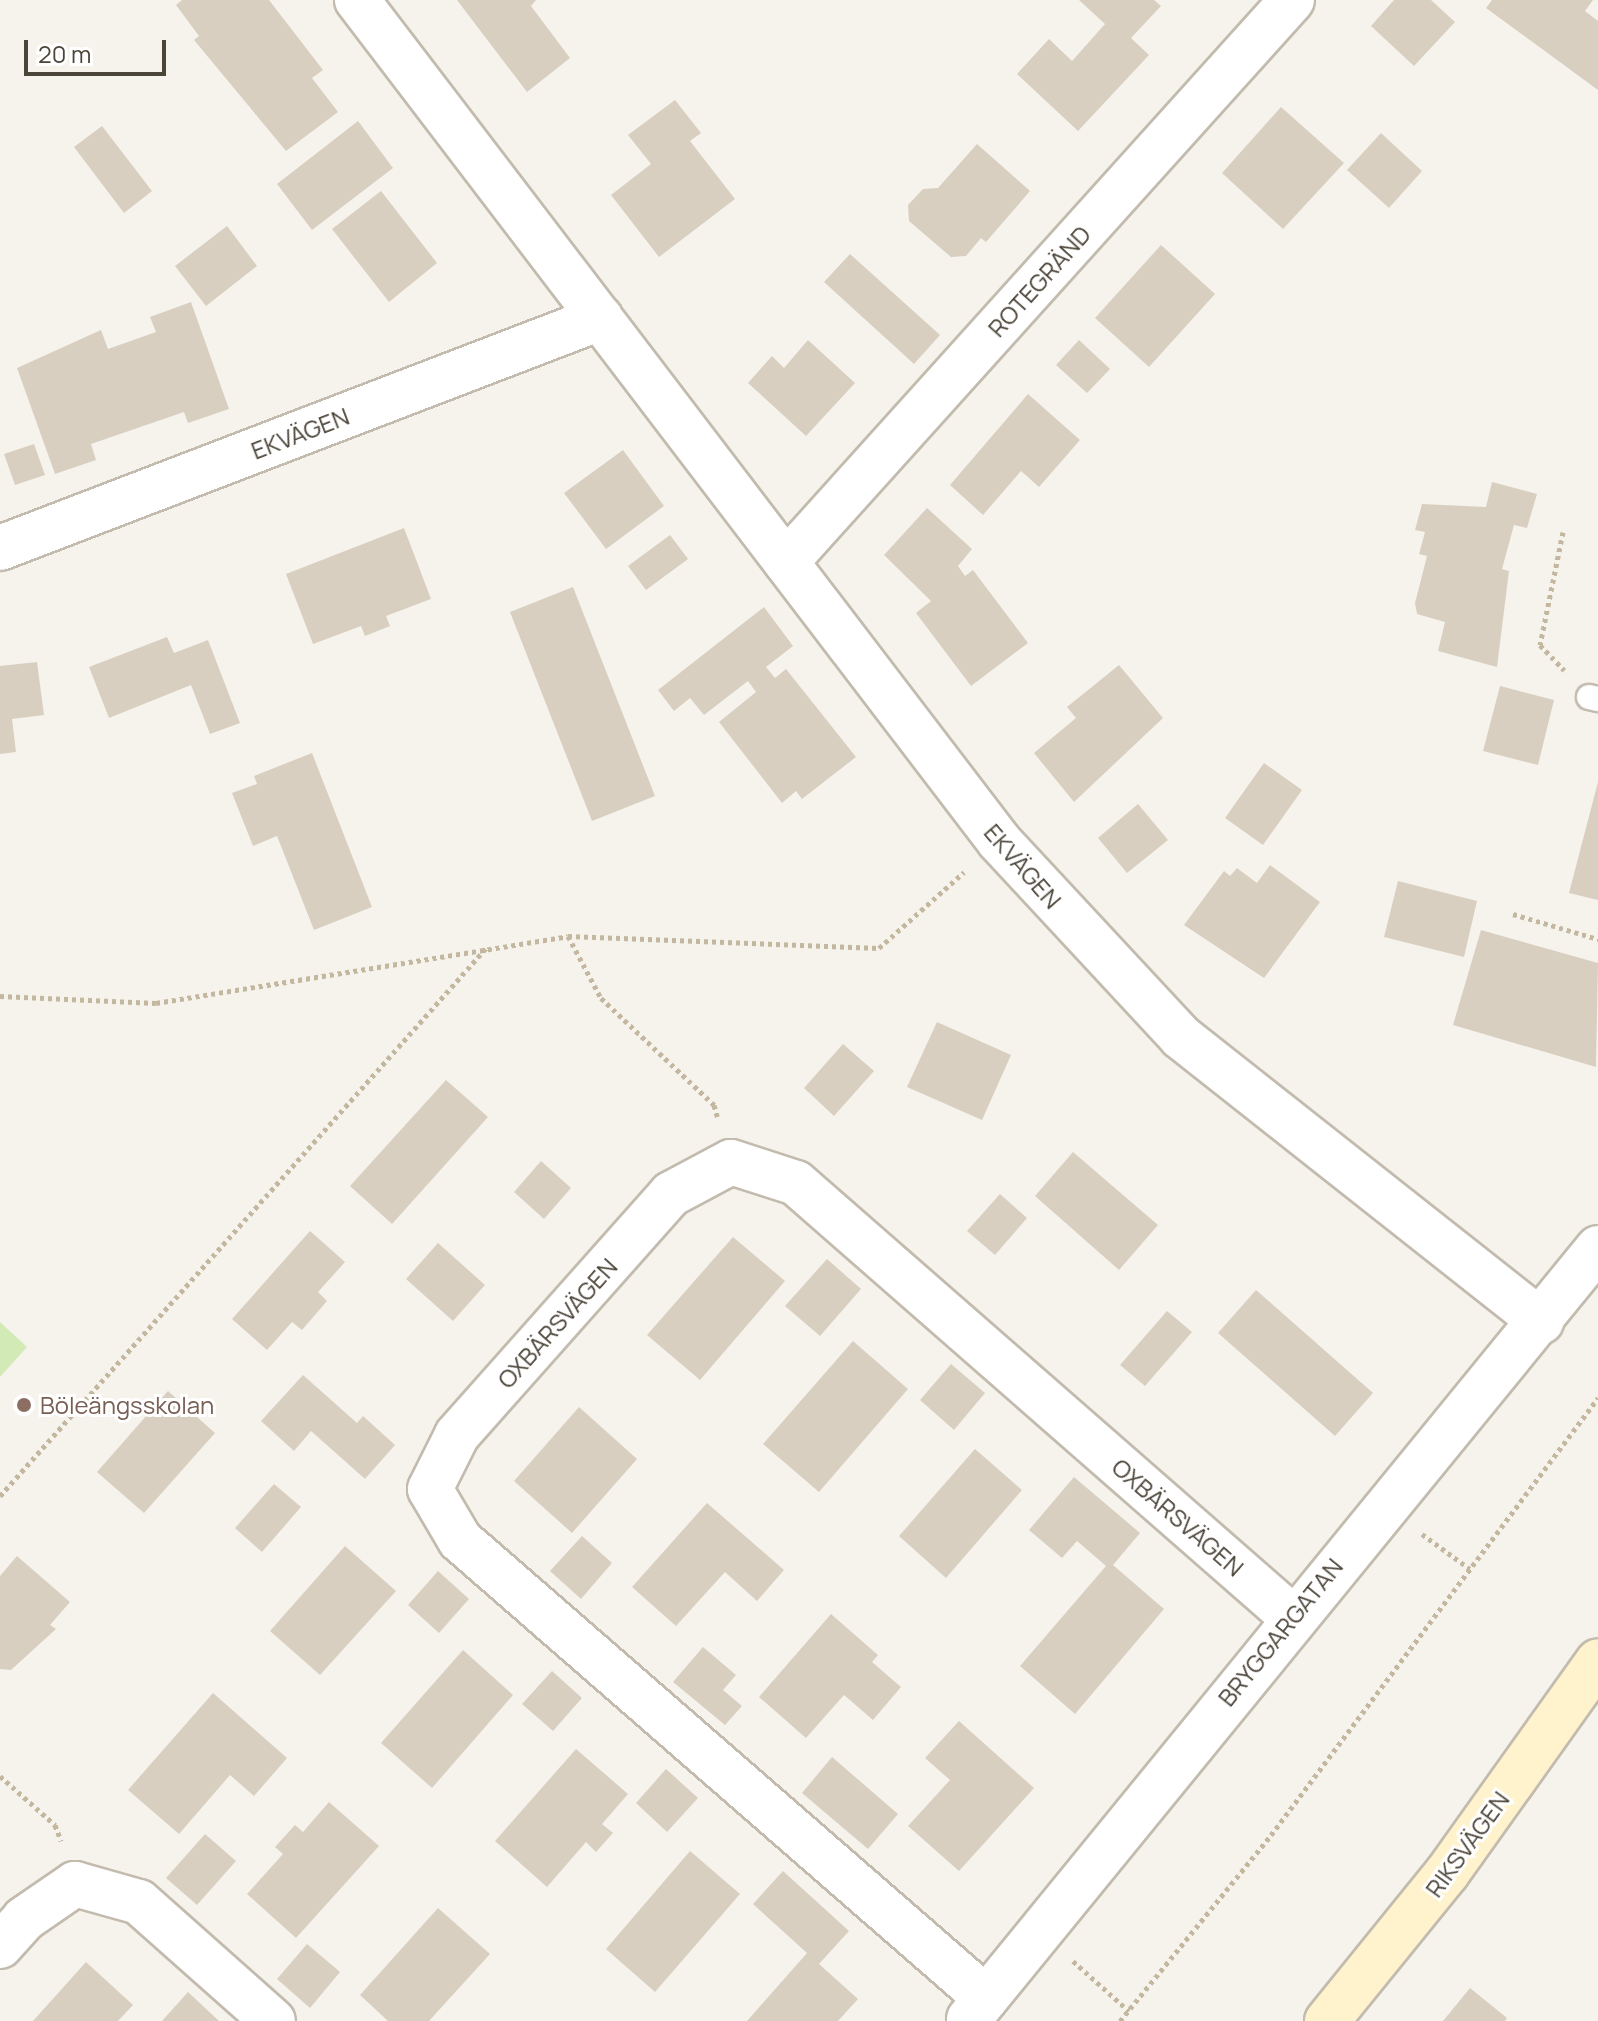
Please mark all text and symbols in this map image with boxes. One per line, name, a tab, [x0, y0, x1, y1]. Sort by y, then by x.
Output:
scale bar	[28, 24, 170, 74]
text: 20 m	[38, 37, 91, 70]
street label: ROTEGRÄND	[982, 220, 1096, 342]
street label: EKVÄGEN	[247, 401, 353, 465]
street label: EKVÄGEN	[979, 818, 1067, 914]
street label: OXBÄRSVÄGEN	[491, 1252, 623, 1394]
place label: Böleängsskolan	[40, 1391, 214, 1419]
marker: Böleängsskolan	[15, 1396, 33, 1414]
street label: OXBÄRSVÄGEN	[1106, 1452, 1250, 1582]
street label: BRYGGARGATAN	[1212, 1552, 1348, 1712]
street label: RIKSVÄGEN	[1419, 1786, 1515, 1902]

